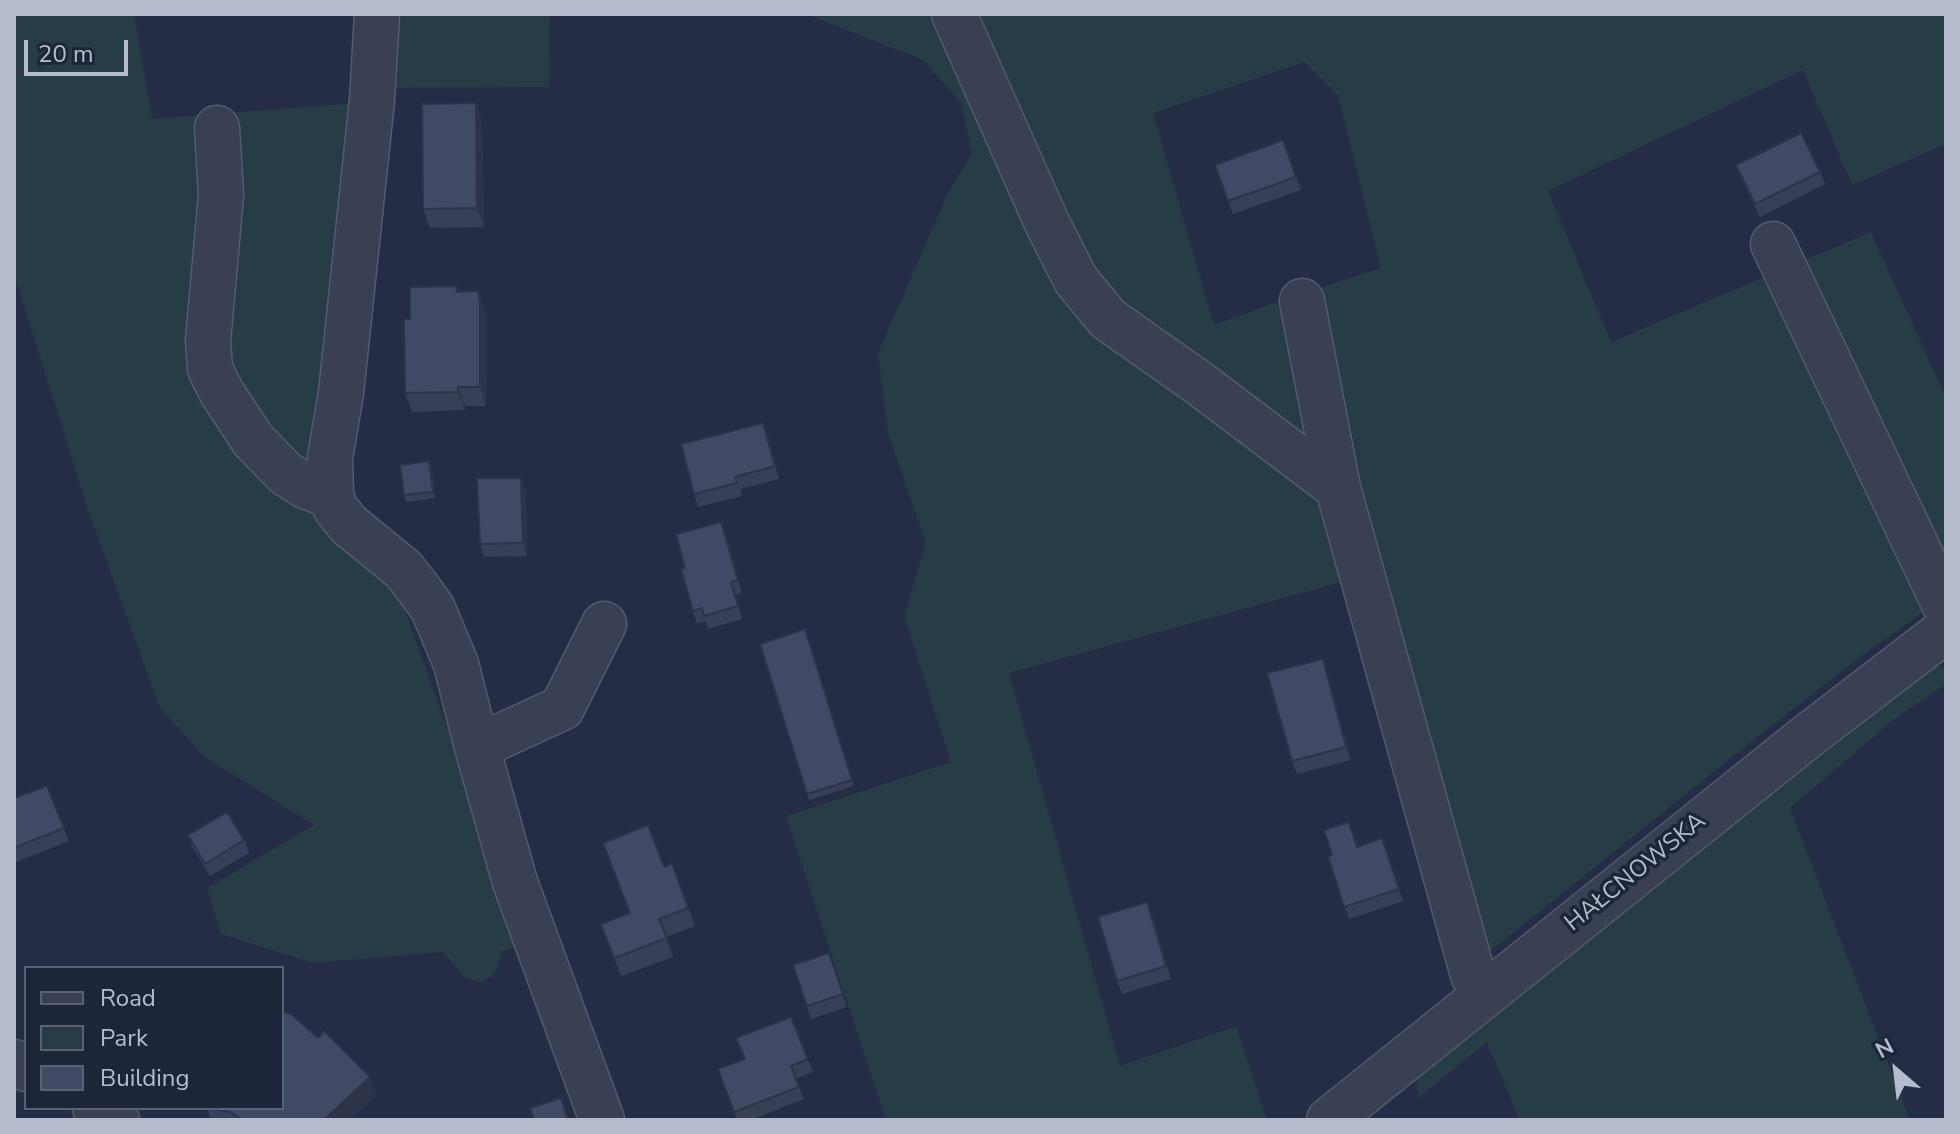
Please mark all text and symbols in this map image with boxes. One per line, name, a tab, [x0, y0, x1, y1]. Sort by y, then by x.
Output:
scale bar	[28, 24, 132, 74]
text: 20 m	[38, 38, 94, 70]
street label: HAŁCNOWSKA	[1560, 808, 1712, 938]
legend	[24, 966, 284, 1110]
text: Road	[100, 982, 156, 1014]
text: Park	[100, 1022, 148, 1054]
north arrow	[1856, 1030, 1936, 1110]
text: N	[1870, 1032, 1899, 1066]
text: Building	[100, 1062, 190, 1094]

